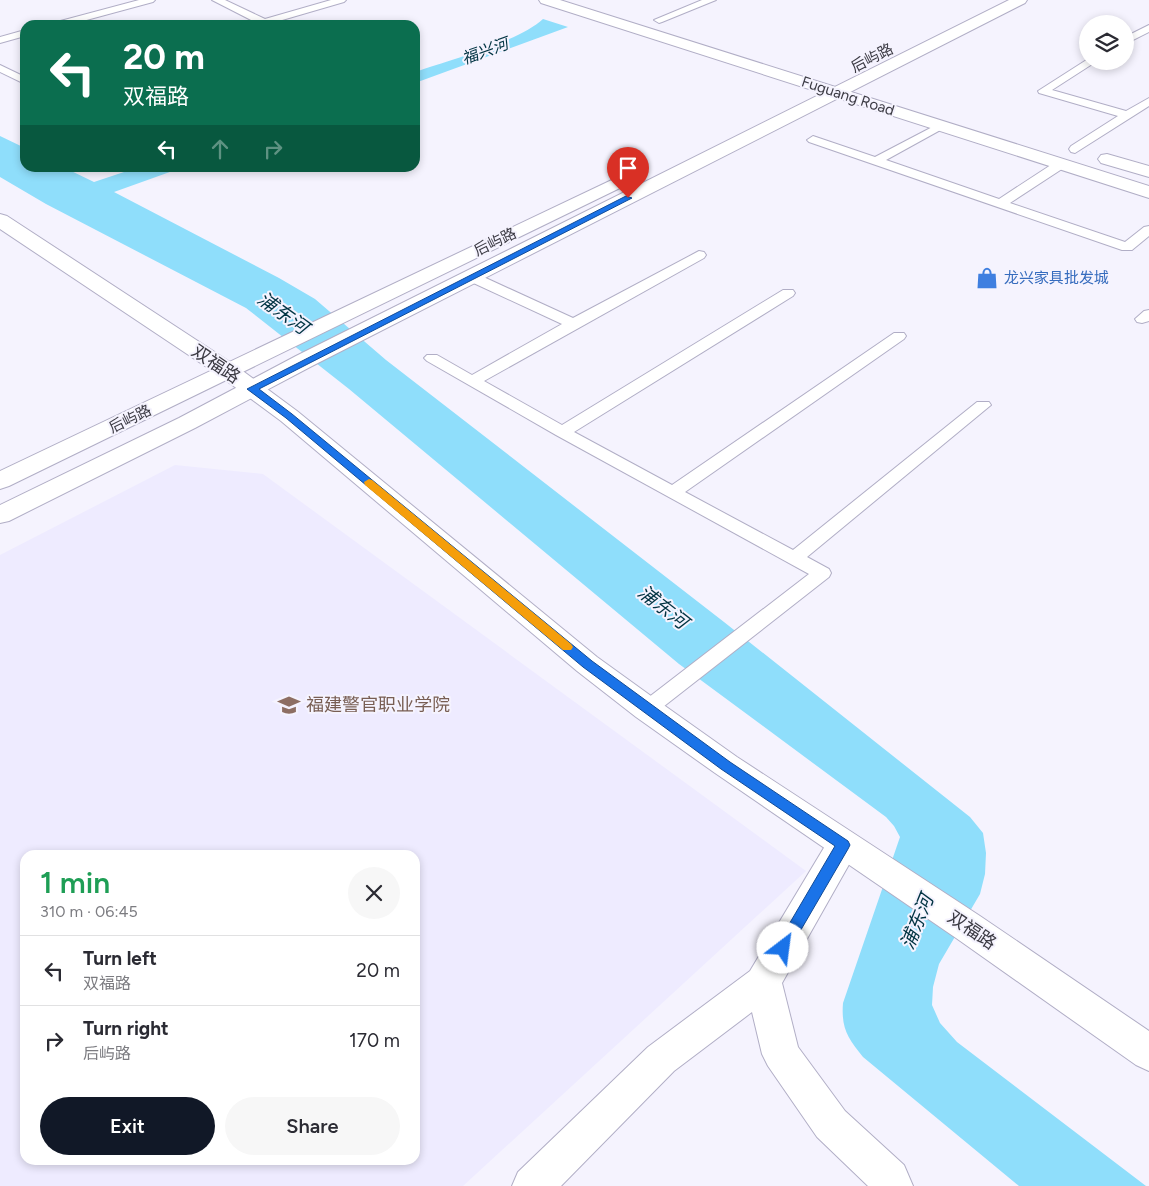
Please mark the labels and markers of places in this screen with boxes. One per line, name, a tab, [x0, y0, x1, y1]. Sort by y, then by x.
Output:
pin	[607, 147, 649, 198]
shop icon: 龙兴家具批发城	[974, 265, 1000, 291]
place label: 龙兴家具批发城	[1004, 269, 1109, 287]
school or university icon: 福建警官职业学院	[276, 692, 302, 718]
place label: 福建警官职业学院	[306, 694, 450, 716]

